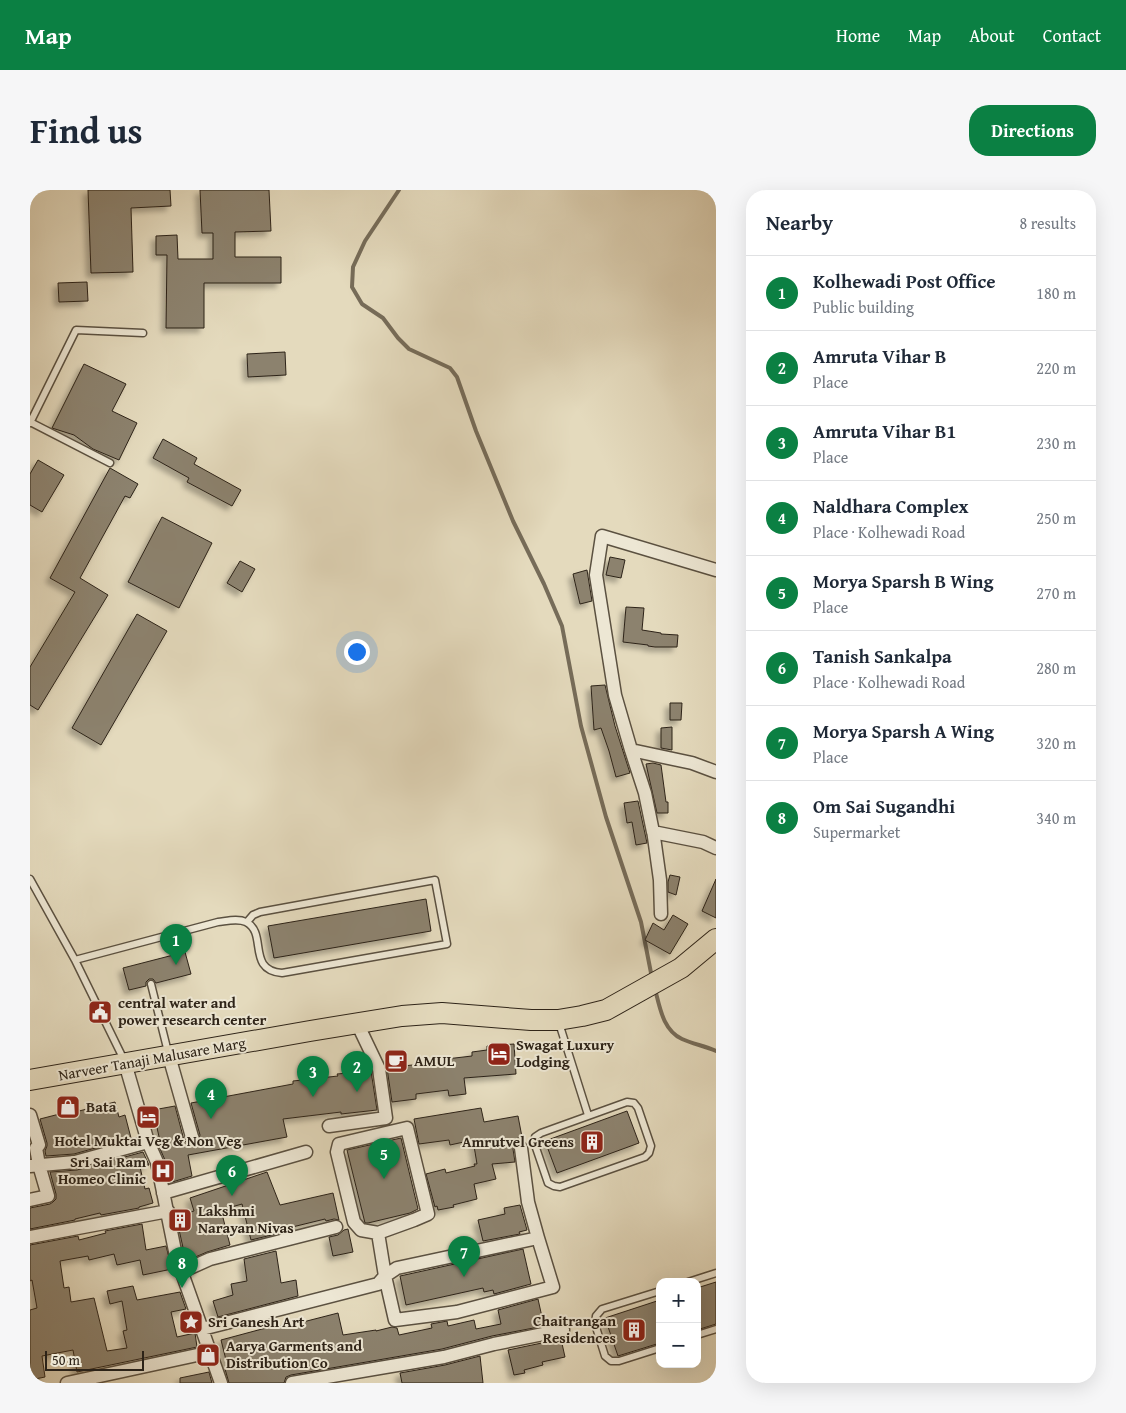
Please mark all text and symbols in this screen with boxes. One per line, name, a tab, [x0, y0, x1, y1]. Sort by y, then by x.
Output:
text: Map	[25, 18, 72, 53]
text: Home	[836, 22, 880, 49]
text: Map	[908, 22, 941, 49]
text: About	[969, 22, 1015, 49]
text: Contact	[1043, 22, 1101, 49]
text: Find us	[30, 105, 143, 156]
button: Directions	[969, 105, 1096, 156]
text: Nearby	[766, 207, 833, 238]
text: 8 results	[1019, 211, 1076, 235]
text: Kolhewadi Post Office	[813, 267, 996, 295]
text: 1	[778, 281, 786, 305]
text: 180 m	[1036, 281, 1076, 305]
text: Public building	[813, 295, 914, 319]
text: Amruta Vihar B	[813, 342, 946, 370]
text: 2	[778, 356, 786, 380]
text: 220 m	[1036, 356, 1076, 380]
text: Place	[813, 370, 848, 394]
text: Amruta Vihar B1	[813, 417, 956, 445]
text: 3	[778, 431, 786, 455]
text: 230 m	[1036, 431, 1076, 455]
text: Place	[813, 445, 848, 469]
text: Naldhara Complex	[813, 492, 969, 520]
text: 4	[778, 506, 786, 530]
text: 250 m	[1036, 506, 1076, 530]
text: Place · Kolhewadi Road	[813, 520, 965, 544]
text: Morya Sparsh B Wing	[813, 567, 994, 595]
text: 5	[778, 581, 786, 605]
text: 270 m	[1036, 581, 1076, 605]
text: Place	[813, 595, 848, 619]
your location	[344, 639, 370, 665]
text: Tanish Sankalpa	[813, 642, 952, 670]
text: 6	[778, 656, 786, 680]
text: 280 m	[1036, 656, 1076, 680]
text: Place · Kolhewadi Road	[813, 670, 965, 694]
text: Morya Sparsh A Wing	[813, 717, 994, 745]
text: 7	[778, 731, 786, 755]
text: 320 m	[1036, 731, 1076, 755]
text: Place	[813, 745, 848, 769]
text: Om Sai Sugandhi	[813, 792, 955, 820]
text: 8	[778, 806, 786, 830]
text: 340 m	[1036, 806, 1076, 830]
text: Supermarket	[813, 820, 900, 844]
pin: 1	[160, 924, 192, 965]
place label: central water and power research center	[118, 992, 267, 1030]
public building icon: central water and power research center	[87, 999, 113, 1025]
street label: Narveer Tanaji Malusare Marg	[57, 1032, 248, 1085]
place label: Swagat Luxury Lodging	[516, 1034, 615, 1072]
hotel icon: Swagat Luxury Lodging	[486, 1041, 512, 1067]
cafe icon: AMUL	[383, 1048, 409, 1074]
place label: AMUL	[414, 1050, 455, 1071]
pin: 2	[341, 1051, 373, 1092]
pin: 3	[297, 1056, 329, 1097]
pin: 4	[195, 1078, 227, 1119]
shop icon: Bata	[55, 1094, 81, 1120]
place label: Bata	[86, 1096, 117, 1117]
hotel icon: Hotel Muktai Veg & Non Veg	[135, 1104, 161, 1130]
building icon: Amrutvel Greens	[579, 1129, 605, 1155]
place label: Hotel Muktai Veg & Non Veg	[55, 1130, 242, 1151]
place label: Amrutvel Greens	[462, 1131, 574, 1152]
pin: 5	[368, 1138, 400, 1179]
place label: Sri Sai Ram Homeo Clinic	[58, 1151, 146, 1189]
pin: 6	[216, 1155, 248, 1196]
hospital icon: Sri Sai Ram Homeo Clinic	[150, 1158, 176, 1184]
place label: Lakshmi Narayan Nivas	[198, 1200, 294, 1238]
building icon: Lakshmi Narayan Nivas	[167, 1207, 193, 1233]
pin: 7	[448, 1236, 480, 1277]
pin: 8	[166, 1247, 198, 1288]
map controls	[656, 1278, 701, 1368]
button: +	[656, 1278, 701, 1323]
place icon: Sri Ganesh Art	[178, 1309, 204, 1335]
place label: Chaitrangan Residences	[533, 1310, 616, 1348]
place label: Sri Ganesh Art	[208, 1311, 305, 1332]
building icon: Chaitrangan Residences	[621, 1317, 647, 1343]
button: −	[656, 1323, 701, 1368]
place label: Aarya Garments and Distribution Co	[226, 1335, 362, 1373]
shop icon: Aarya Garments and Distribution Co	[195, 1342, 221, 1368]
scale bar	[45, 1348, 144, 1371]
text: 50 m	[52, 1350, 80, 1370]

